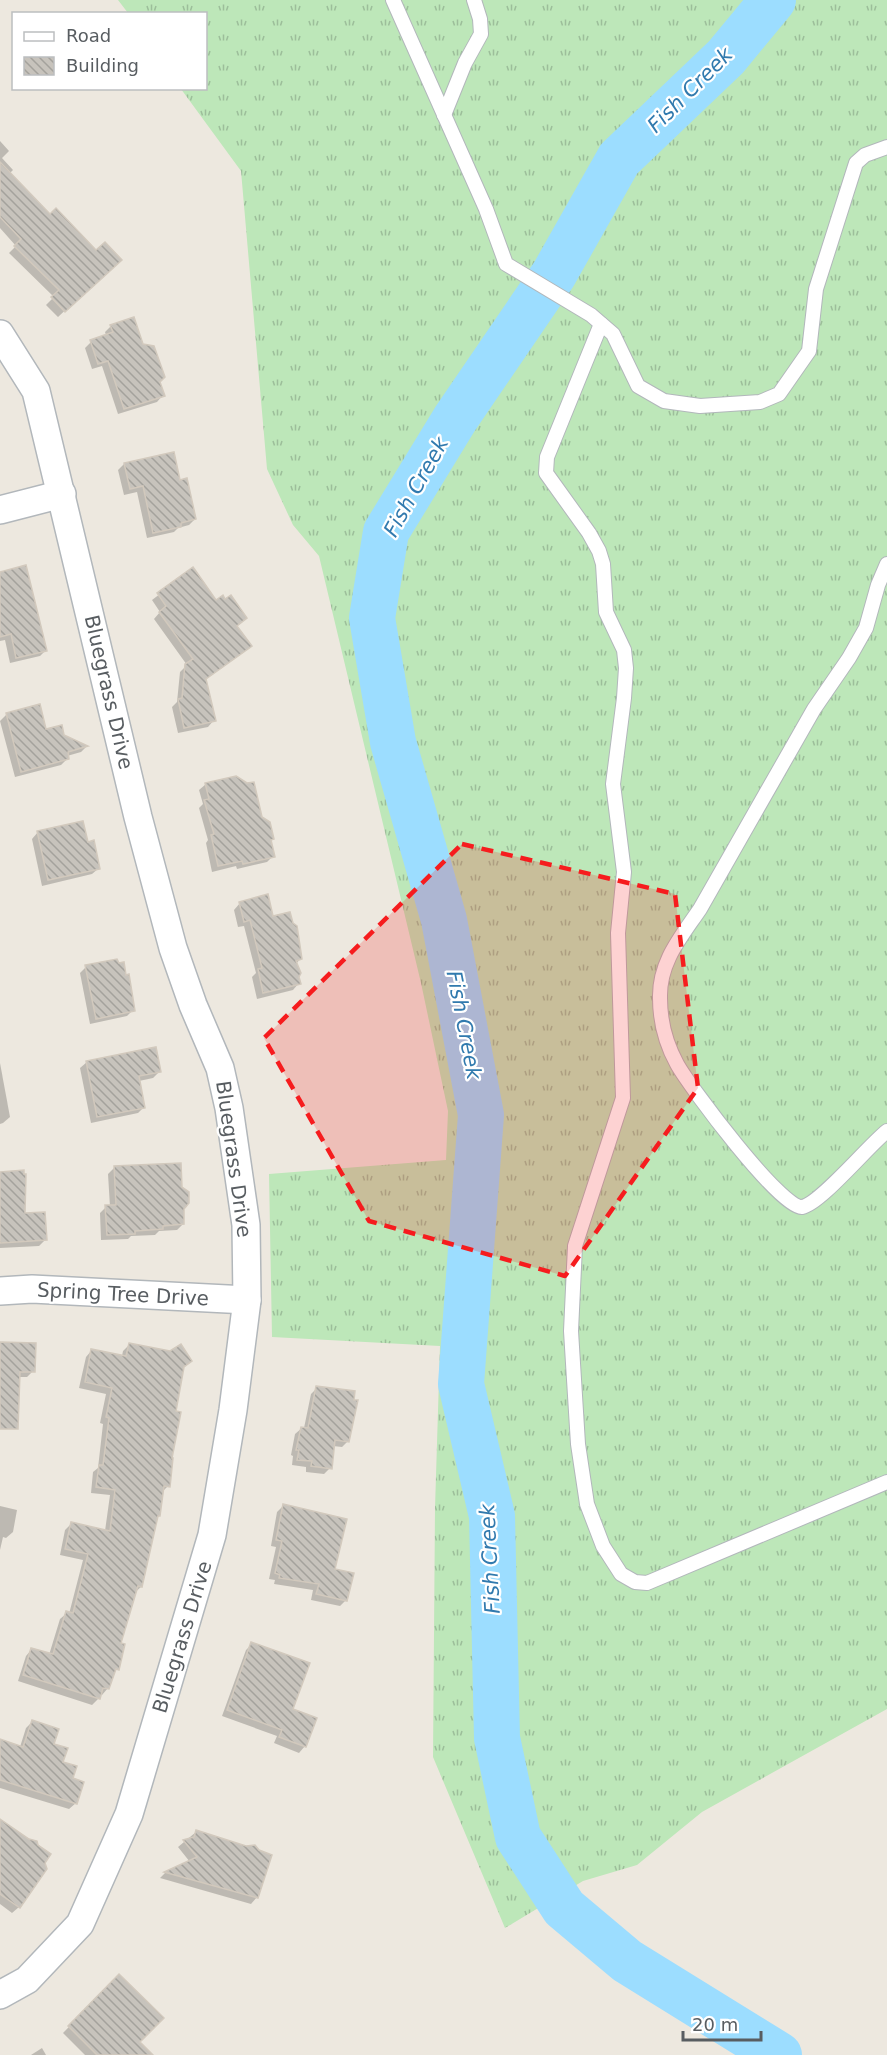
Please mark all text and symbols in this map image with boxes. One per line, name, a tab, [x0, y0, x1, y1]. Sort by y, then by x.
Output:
legend	[12, 12, 207, 90]
text: Road	[66, 25, 111, 46]
water label: Fish Creek	[643, 42, 738, 137]
text: Building	[66, 55, 139, 76]
water label: Fish Creek	[379, 432, 454, 541]
street label: Bluegrass Drive	[80, 612, 138, 772]
water label: Fish Creek	[442, 969, 486, 1082]
street label: Bluegrass Drive	[211, 1079, 257, 1239]
street label: Spring Tree Drive	[36, 1278, 210, 1310]
water label: Fish Creek	[475, 1503, 505, 1615]
street label: Bluegrass Drive	[147, 1558, 217, 1716]
scale bar	[683, 2004, 761, 2042]
text: 20 m	[692, 2014, 738, 2035]

